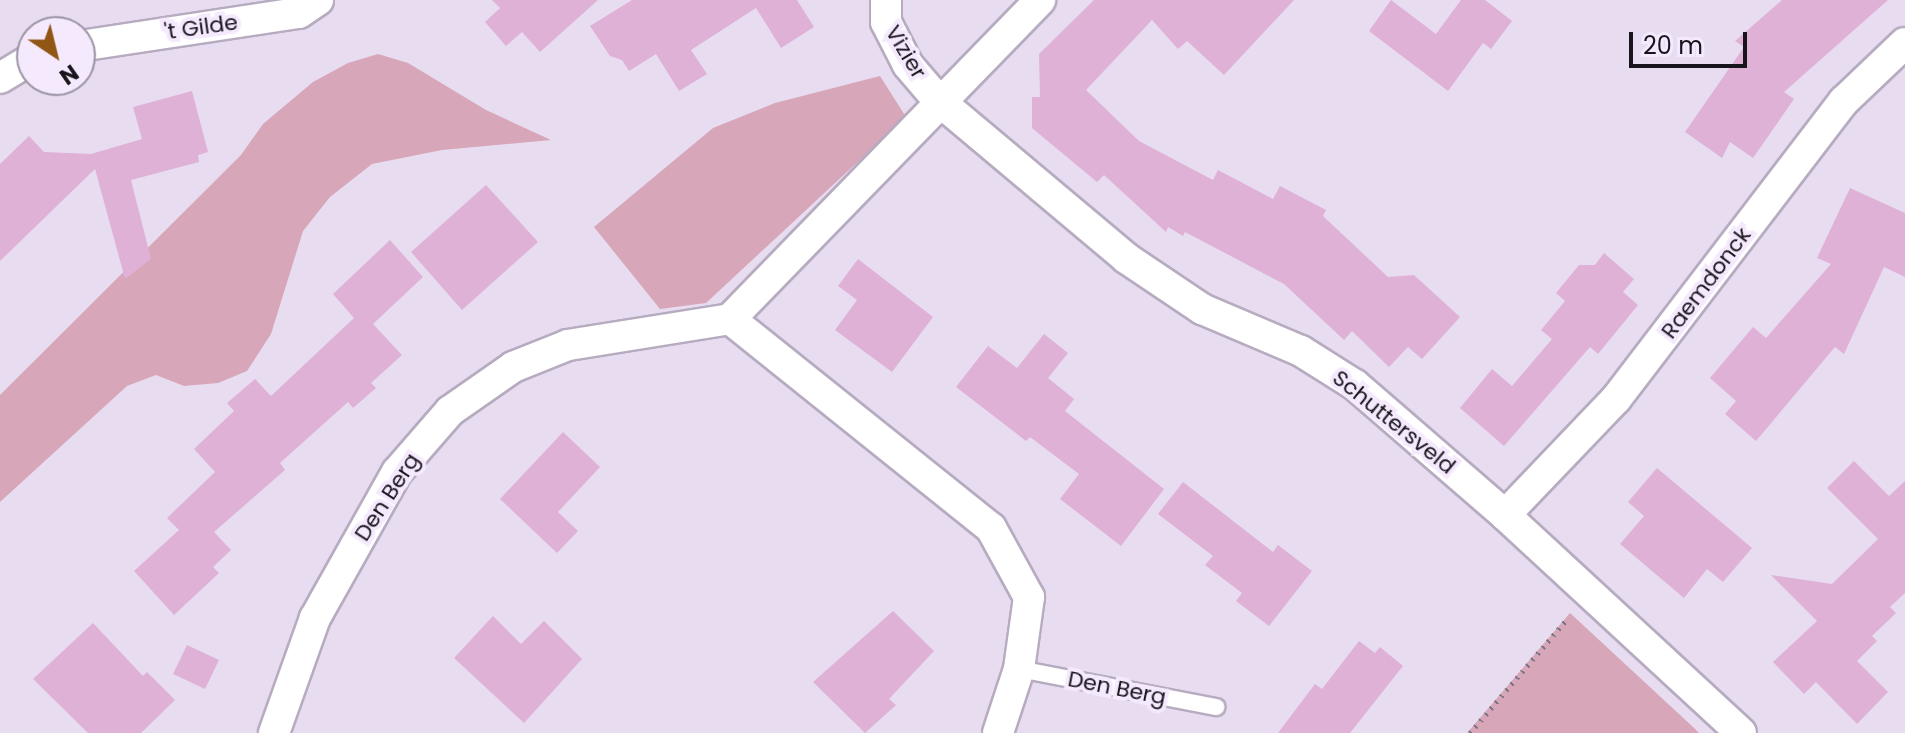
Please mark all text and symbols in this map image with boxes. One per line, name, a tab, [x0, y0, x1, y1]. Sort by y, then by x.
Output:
street label: 't Gilde	[163, 9, 239, 45]
north arrow	[16, 16, 96, 96]
scale bar	[1633, 16, 1751, 66]
street label: Vizier	[880, 21, 932, 83]
text: 20 m	[1643, 29, 1703, 62]
text: N	[53, 57, 85, 92]
street label: Raemdonck	[1656, 222, 1756, 344]
street label: Schuttersveld	[1327, 365, 1461, 479]
street label: Den Berg	[349, 448, 425, 546]
street label: Den Berg	[1066, 666, 1168, 710]

